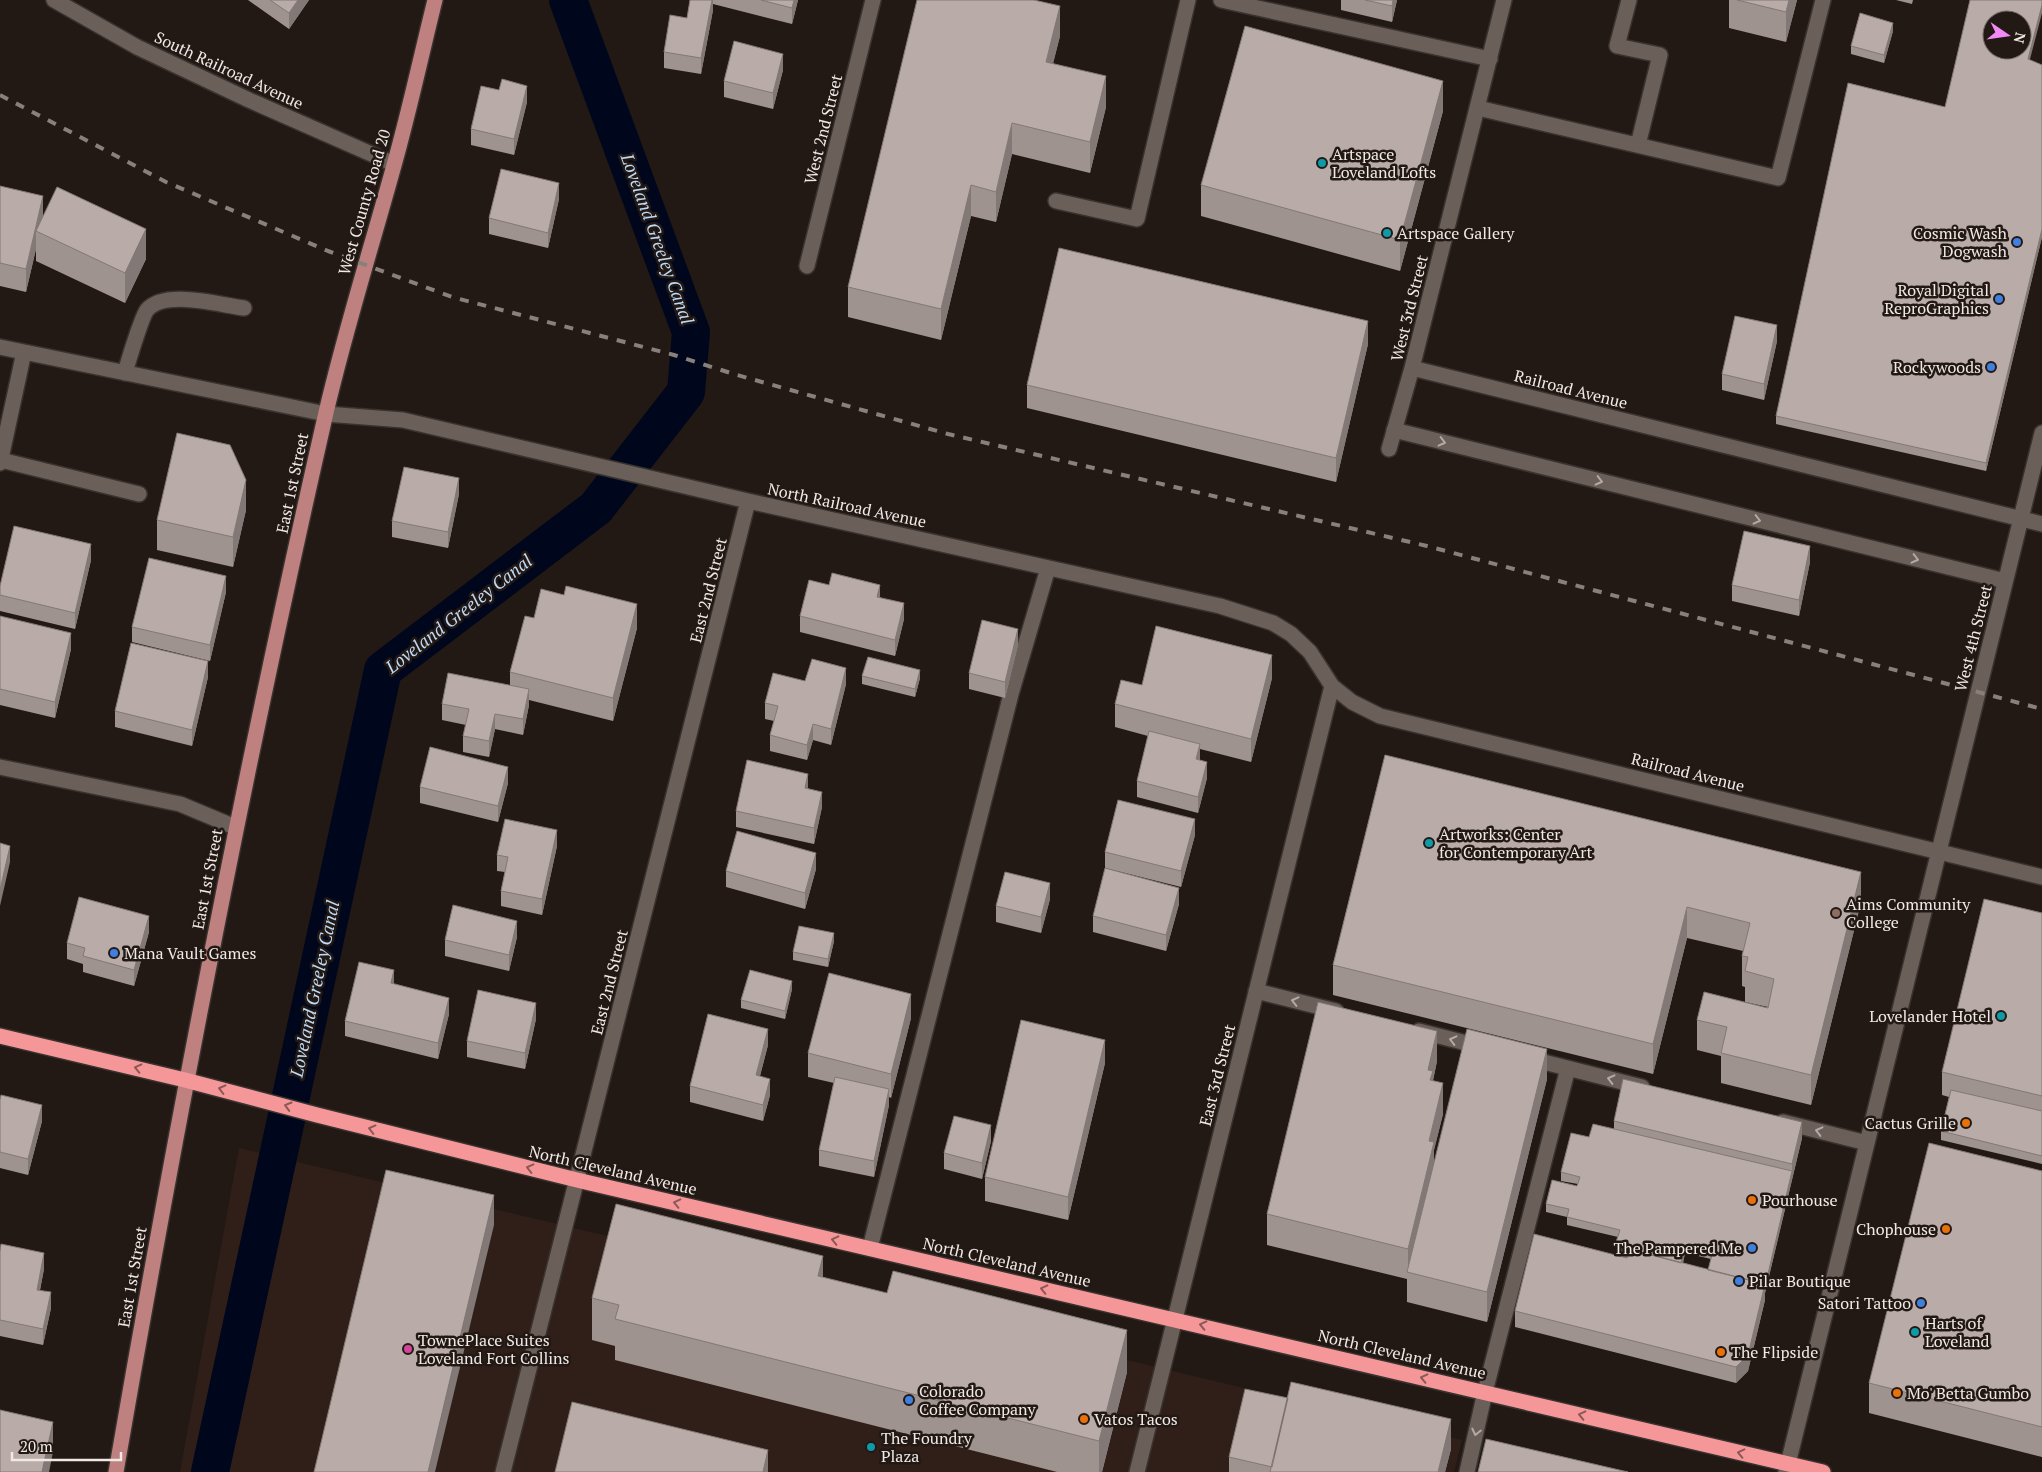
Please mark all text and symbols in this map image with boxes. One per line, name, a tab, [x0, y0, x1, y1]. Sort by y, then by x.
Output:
north arrow	[1982, 10, 2032, 60]
street label: South Railroad Avenue	[151, 26, 307, 114]
text: N	[2010, 31, 2031, 46]
street label: West 2nd Street	[799, 72, 847, 186]
street label: West County Road 20	[333, 127, 395, 277]
place label: Artspace Loveland Lofts	[1332, 143, 1436, 183]
water label: Loveland Greeley Canal	[616, 149, 700, 327]
marker: Artspace Loveland Lofts	[1316, 157, 1328, 169]
place label: Artspace Gallery	[1397, 222, 1515, 244]
place label: Cosmic Wash Dogwash	[1913, 222, 2008, 262]
marker: Artspace Gallery	[1381, 227, 1393, 239]
marker: Cosmic Wash Dogwash	[2011, 236, 2023, 248]
street label: West 3rd Street	[1385, 252, 1433, 363]
place label: Royal Digital ReproGraphics	[1884, 279, 1989, 319]
marker: Royal Digital ReproGraphics	[1993, 293, 2005, 305]
place label: Rockywoods	[1893, 356, 1981, 378]
marker: Rockywoods	[1985, 361, 1997, 373]
street label: Railroad Avenue	[1512, 364, 1630, 414]
street label: East 1st Street	[271, 431, 313, 535]
one-way arrow	[1437, 436, 1446, 447]
one-way arrow	[1595, 475, 1604, 486]
street label: North Railroad Avenue	[766, 477, 928, 533]
one-way arrow	[1753, 514, 1762, 525]
street label: East 2nd Street	[684, 535, 732, 645]
water label: Loveland Greeley Canal	[379, 548, 537, 679]
one-way arrow	[1910, 553, 1919, 564]
street label: West 4th Street	[1949, 582, 1997, 694]
street label: Railroad Avenue	[1629, 747, 1747, 797]
place label: Artworks: Center for Contemporary Art	[1439, 823, 1592, 863]
street label: East 1st Street	[186, 827, 228, 931]
marker: Artworks: Center for Contemporary Art	[1423, 837, 1435, 849]
place label: Aims Community College	[1846, 893, 1971, 933]
water label: Loveland Greeley Canal	[283, 898, 344, 1080]
marker: Aims Community College	[1830, 907, 1842, 919]
street label: East 2nd Street	[585, 927, 633, 1037]
place label: Mana Vault Games	[124, 942, 256, 964]
marker: Mana Vault Games	[108, 947, 120, 959]
one-way arrow	[1291, 996, 1300, 1007]
place label: Lovelander Hotel	[1869, 1005, 1991, 1027]
marker: Lovelander Hotel	[1995, 1010, 2007, 1022]
street label: East 3rd Street	[1194, 1022, 1240, 1128]
one-way arrow	[1448, 1035, 1457, 1046]
one-way arrow	[134, 1063, 142, 1074]
one-way arrow	[1606, 1074, 1615, 1085]
one-way arrow	[217, 1084, 226, 1095]
one-way arrow	[284, 1102, 292, 1112]
place label: Cactus Grille	[1865, 1112, 1956, 1134]
marker: Cactus Grille	[1960, 1117, 1972, 1129]
one-way arrow	[368, 1124, 377, 1135]
one-way arrow	[1815, 1126, 1824, 1137]
street label: North Cleveland Avenue	[527, 1140, 699, 1200]
one-way arrow	[526, 1163, 535, 1174]
place label: Pourhouse	[1762, 1189, 1838, 1211]
marker: Pourhouse	[1746, 1194, 1758, 1206]
one-way arrow	[672, 1198, 681, 1209]
place label: Chophouse	[1856, 1218, 1936, 1240]
marker: Chophouse	[1940, 1223, 1952, 1235]
street label: East 1st Street	[112, 1225, 152, 1329]
street label: North Cleveland Avenue	[921, 1232, 1093, 1292]
one-way arrow	[831, 1235, 839, 1246]
place label: The Pampered Me	[1613, 1237, 1742, 1259]
marker: The Pampered Me	[1746, 1242, 1758, 1254]
place label: Pilar Boutique	[1749, 1270, 1851, 1292]
marker: Pilar Boutique	[1733, 1275, 1745, 1287]
one-way arrow	[1040, 1284, 1049, 1295]
place label: Satori Tattoo	[1818, 1292, 1911, 1314]
marker: Satori Tattoo	[1915, 1297, 1927, 1309]
place label: Harts of Loveland	[1925, 1312, 1990, 1352]
one-way arrow	[1198, 1320, 1207, 1331]
street label: North Cleveland Avenue	[1316, 1324, 1488, 1384]
marker: Harts of Loveland	[1909, 1326, 1921, 1338]
place label: TownePlace Suites Loveland Fort Collins	[418, 1329, 570, 1369]
place label: The Flipside	[1731, 1341, 1818, 1363]
marker: TownePlace Suites Loveland Fort Collins	[402, 1343, 414, 1355]
marker: The Flipside	[1715, 1346, 1727, 1358]
one-way arrow	[1420, 1373, 1429, 1384]
place label: Colorado Coffee Company	[919, 1380, 1037, 1420]
place label: Mo' Betta Gumbo	[1907, 1382, 2029, 1404]
marker: Mo' Betta Gumbo	[1891, 1387, 1903, 1399]
marker: Colorado Coffee Company	[903, 1394, 915, 1406]
place label: Vatos Tacos	[1094, 1408, 1178, 1430]
one-way arrow	[1578, 1410, 1587, 1421]
marker: Vatos Tacos	[1078, 1413, 1090, 1425]
place label: The Foundry Plaza	[881, 1427, 973, 1467]
one-way arrow	[1471, 1428, 1482, 1437]
scale bar	[12, 1430, 121, 1462]
text: 20 m	[20, 1436, 53, 1456]
marker: The Foundry Plaza	[865, 1441, 877, 1453]
one-way arrow	[1736, 1448, 1745, 1459]

